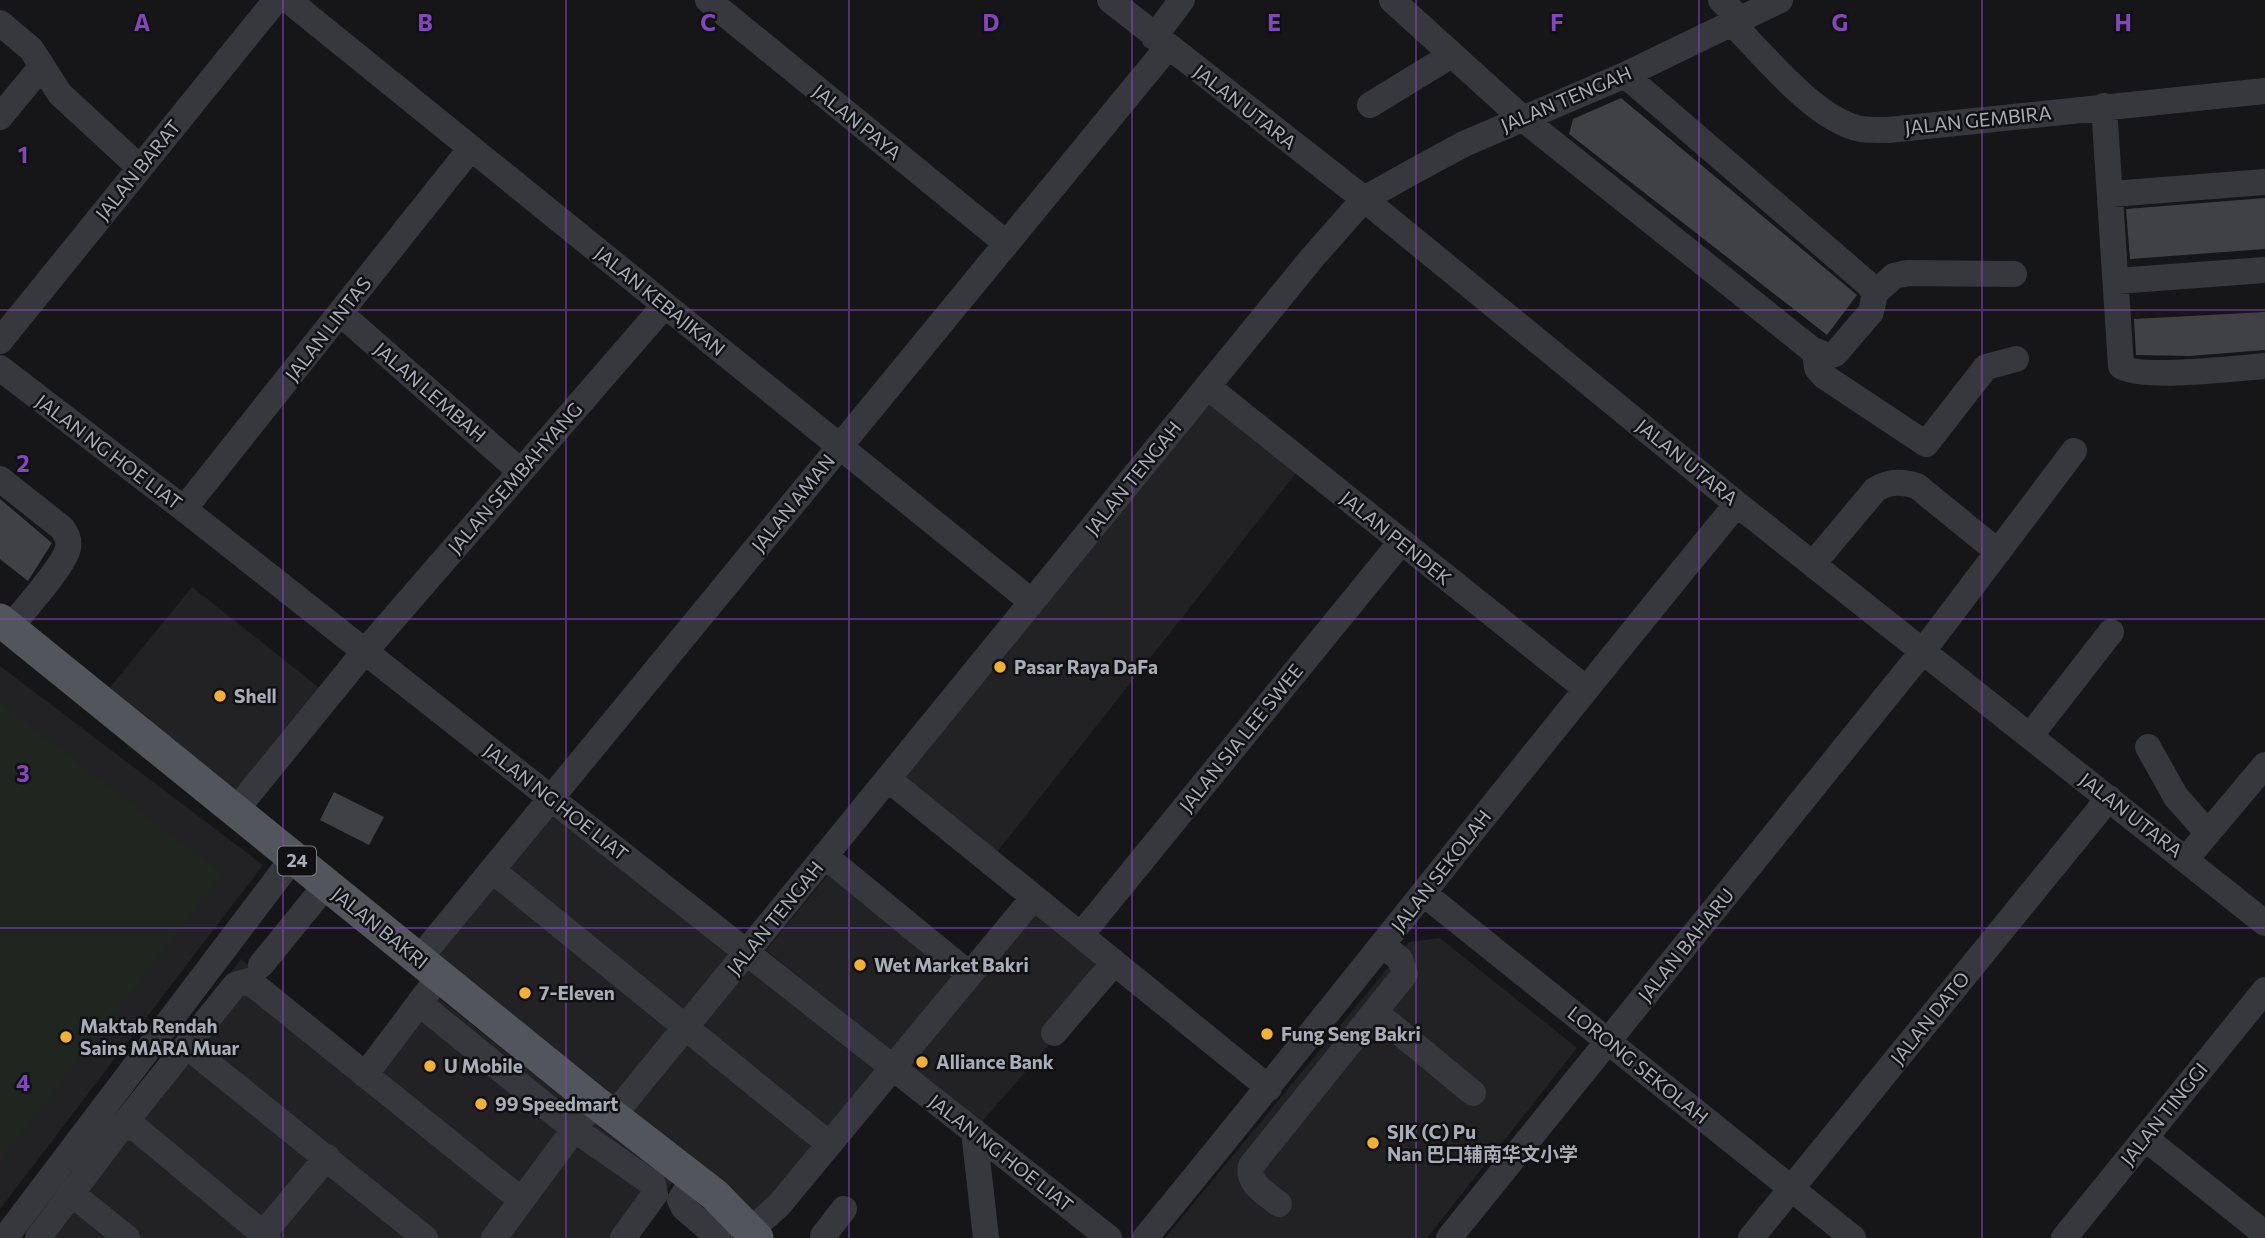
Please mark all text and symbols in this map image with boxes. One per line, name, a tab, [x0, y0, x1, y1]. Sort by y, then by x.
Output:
text: A	[134, 8, 151, 36]
text: B	[417, 8, 433, 36]
text: C	[700, 8, 716, 36]
text: D	[983, 8, 1000, 36]
text: E	[1267, 8, 1281, 36]
text: F	[1550, 8, 1564, 36]
text: G	[1832, 8, 1848, 36]
text: H	[2114, 8, 2132, 36]
street label: JALAN UTARA	[1189, 59, 1301, 154]
street label: JALAN TENGAH	[1497, 61, 1635, 136]
street label: JALAN PAYA	[809, 79, 906, 164]
street label: JALAN GEMBIRA	[1903, 100, 2052, 139]
street label: JALAN BARAT	[90, 115, 185, 224]
text: 1	[18, 140, 28, 168]
street label: JALAN KEBAJIKAN	[591, 241, 730, 360]
street label: JALAN LINTAS	[280, 272, 375, 385]
street label: JALAN LEMBAH	[370, 337, 491, 446]
street label: JALAN NG HOE LIAT	[32, 389, 187, 514]
street label: JALAN SEMBAHYANG	[443, 397, 587, 558]
street label: JALAN UTARA	[1632, 414, 1743, 510]
street label: JALAN TENGAH	[1080, 416, 1185, 539]
text: 2	[16, 449, 30, 477]
street label: JALAN AMAN	[746, 449, 839, 556]
street label: JALAN PENDEK	[1336, 486, 1457, 590]
place label: Pasar Raya DaFa	[1014, 655, 1158, 678]
marker: Pasar Raya DaFa	[992, 659, 1008, 675]
street label: JALAN SIA LEE SWEE	[1174, 659, 1307, 816]
place label: Shell	[234, 684, 277, 707]
marker: Shell	[212, 688, 228, 704]
street label: JALAN NG HOE LIAT	[479, 738, 633, 865]
text: 3	[16, 759, 30, 787]
street label: JALAN UTARA	[2075, 767, 2187, 862]
street label: JALAN SEKOLAH	[1386, 805, 1495, 936]
road number: 24	[278, 846, 316, 876]
street label: JALAN TENGAH	[722, 856, 827, 979]
street label: JALAN BAKRI	[328, 882, 433, 973]
street label: JALAN BAHARU	[1633, 883, 1738, 1006]
place label: Wet Market Bakri	[874, 953, 1029, 976]
marker: Wet Market Bakri	[852, 957, 868, 973]
street label: JALAN DATO	[1885, 967, 1974, 1069]
place label: 7-Eleven	[539, 981, 615, 1004]
marker: 7-Eleven	[517, 985, 533, 1001]
street label: LORONG SEKOLAH	[1563, 1001, 1713, 1128]
place label: Maktab Rendah Sains MARA Muar	[80, 1014, 240, 1059]
place label: Fung Seng Bakri	[1281, 1022, 1421, 1045]
marker: Fung Seng Bakri	[1259, 1026, 1275, 1042]
marker: Maktab Rendah Sains MARA Muar	[58, 1029, 74, 1045]
place label: Alliance Bank	[936, 1050, 1054, 1073]
place label: U Mobile	[444, 1054, 523, 1077]
marker: Alliance Bank	[914, 1054, 930, 1070]
marker: U Mobile	[422, 1058, 438, 1074]
street label: JALAN TINGGI	[2115, 1058, 2212, 1170]
text: 4	[16, 1068, 30, 1096]
street label: JALAN NG HOE LIAT	[924, 1089, 1078, 1216]
place label: 99 Speedmart	[495, 1092, 618, 1115]
marker: 99 Speedmart	[473, 1096, 489, 1112]
place label: SJK (C) Pu Nan 巴口辅南华文小学	[1387, 1120, 1578, 1165]
marker: SJK (C) Pu Nan 巴口辅南华文小学	[1365, 1135, 1381, 1151]

